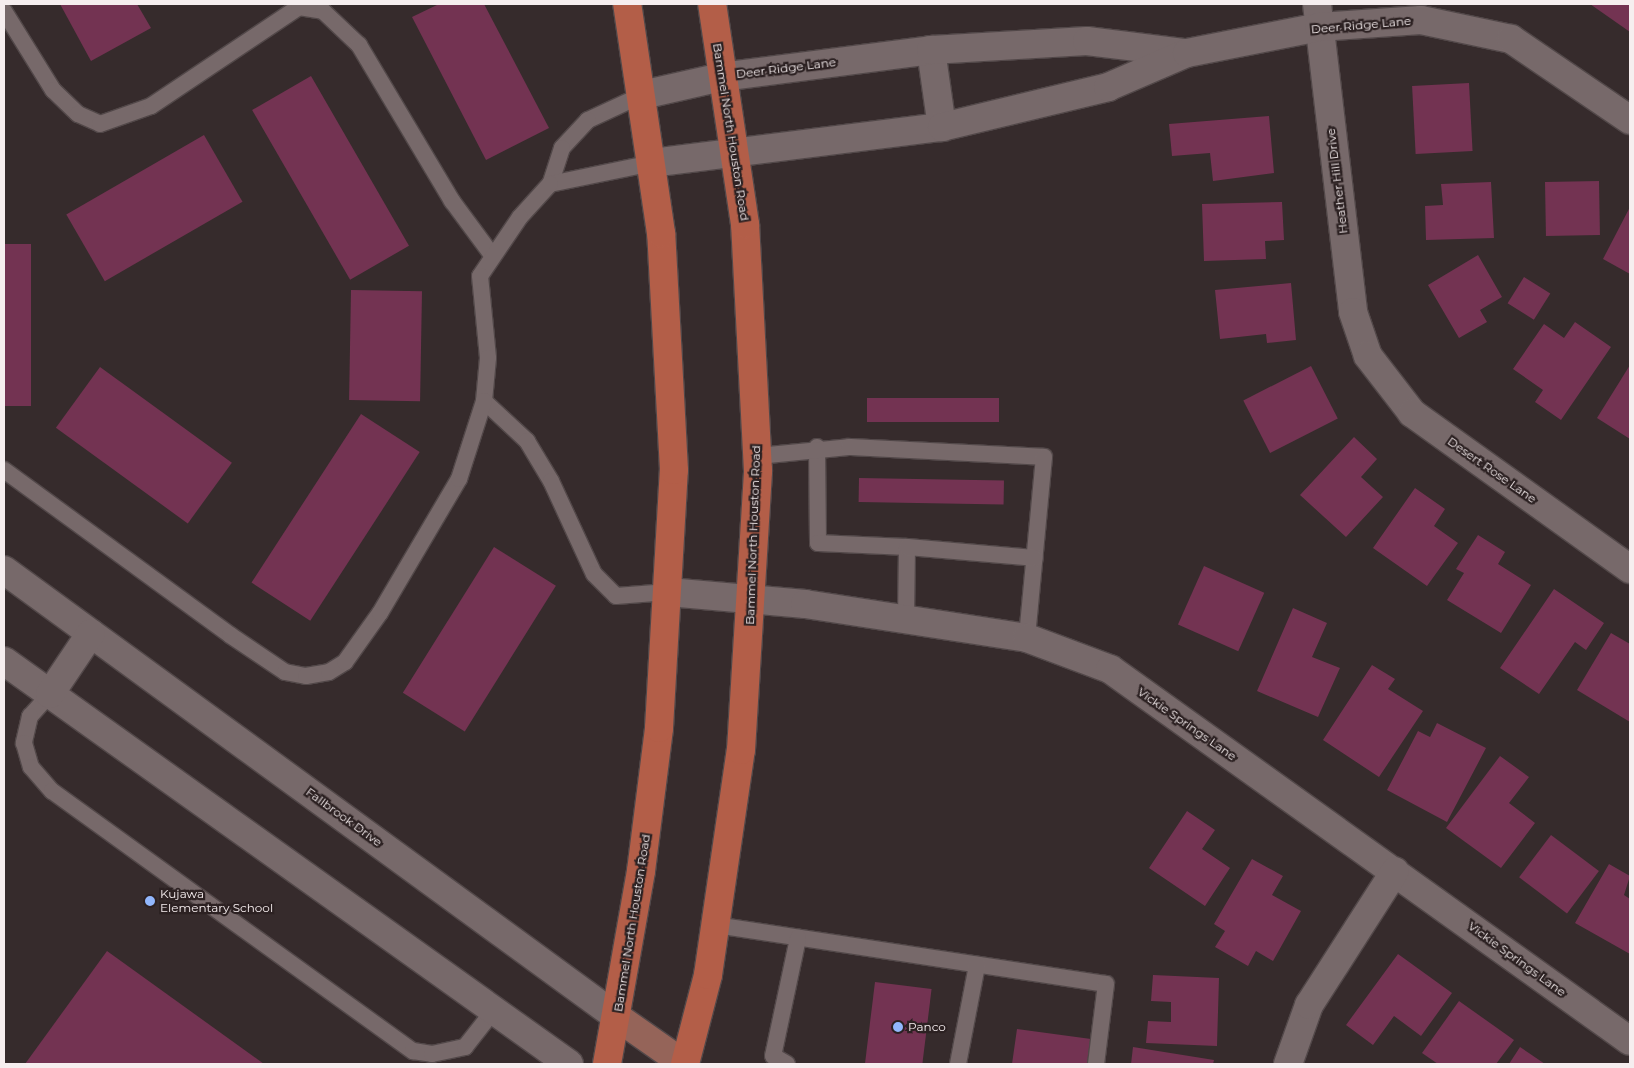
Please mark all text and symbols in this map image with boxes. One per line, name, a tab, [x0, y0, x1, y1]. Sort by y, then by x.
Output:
street label: Deer Ridge Lane	[1310, 13, 1412, 37]
street label: Bammel North Houston Road	[710, 42, 752, 222]
street label: Deer Ridge Lane	[735, 55, 837, 81]
street label: Heather Hill Drive	[1323, 127, 1351, 235]
street label: Desert Rose Lane	[1445, 434, 1539, 506]
street label: Bammel North Houston Road	[743, 445, 763, 625]
street label: Vickie Springs Lane	[1135, 685, 1239, 763]
street label: Fallbrook Drive	[303, 785, 385, 849]
street label: Bammel North Houston Road	[611, 833, 653, 1013]
place label: Kujawa Elementary School	[160, 887, 273, 915]
marker: Kujawa Elementary School	[144, 895, 156, 907]
street label: Vickie Springs Lane	[1465, 919, 1569, 999]
place label: Panco	[908, 1020, 946, 1034]
marker: Panco	[892, 1021, 904, 1033]

